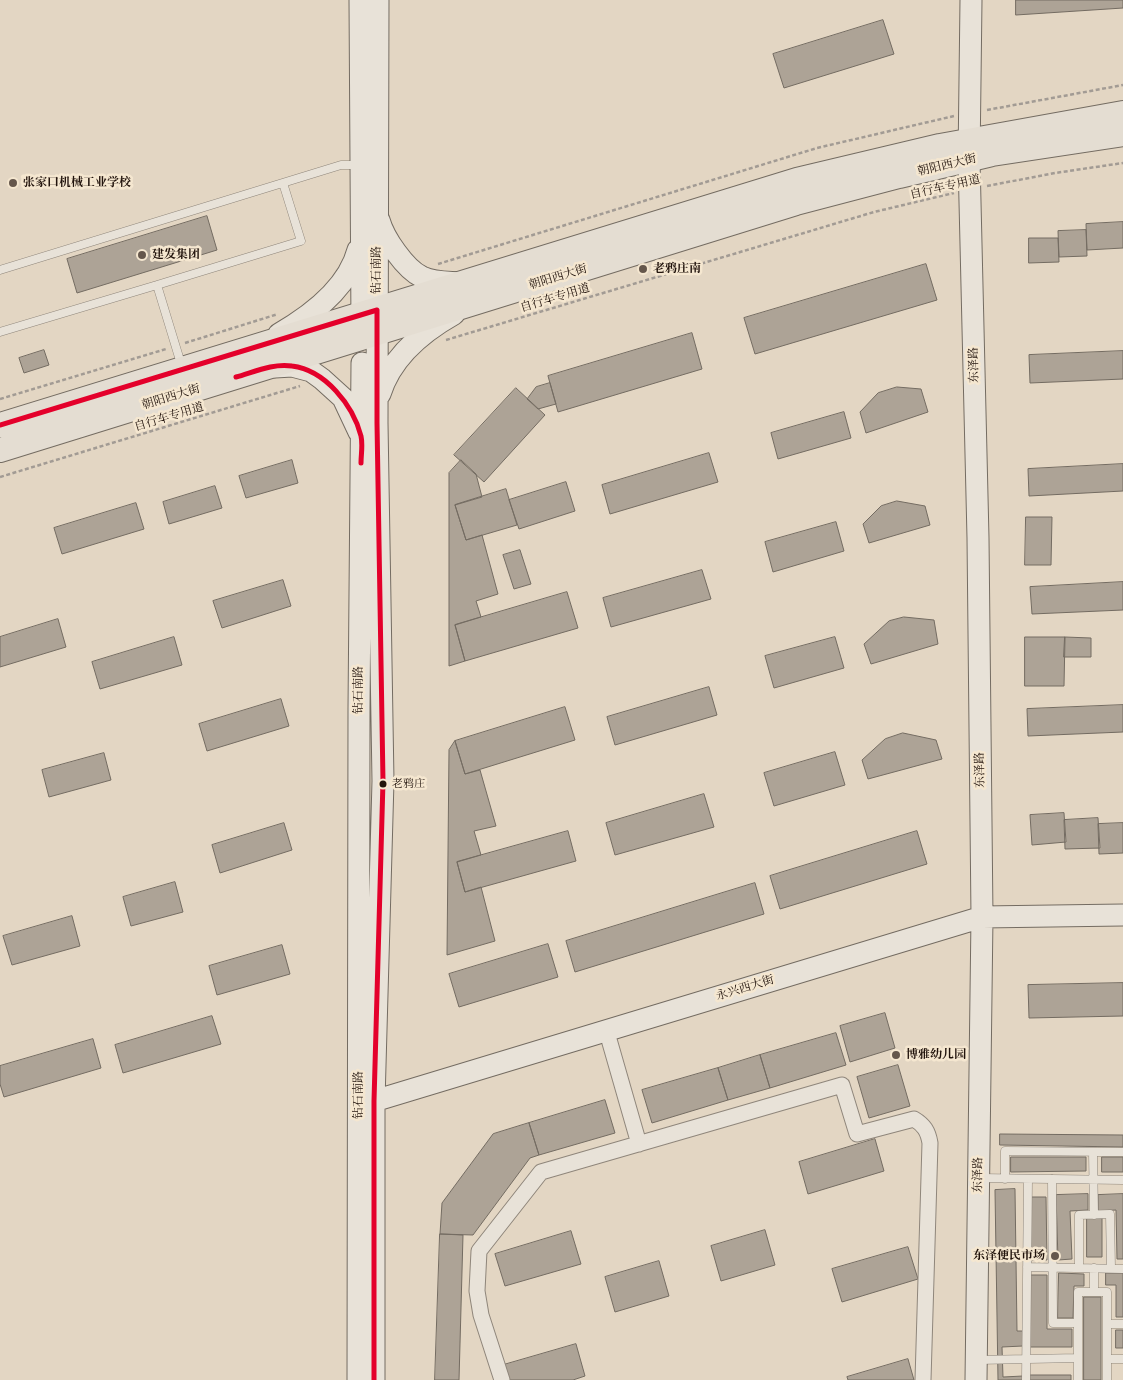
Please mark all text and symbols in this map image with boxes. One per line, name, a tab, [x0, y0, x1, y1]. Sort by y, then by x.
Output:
street label: 朝阳西大街	[916, 151, 978, 179]
street label: 自行车专用道	[908, 172, 982, 202]
place label: 张家口机械工业学校	[23, 176, 131, 190]
marker: 张家口机械工业学校	[7, 177, 19, 189]
street label: 钻石南路	[370, 246, 384, 294]
place label: 建发集团	[152, 248, 200, 262]
marker: 建发集团	[136, 249, 148, 261]
street label: 朝阳西大街	[527, 261, 589, 293]
place label: 老鸦庄南	[653, 262, 701, 276]
marker: 老鸦庄南	[637, 263, 649, 275]
street label: 自行车专用道	[518, 281, 592, 315]
street label: 东泽路	[966, 347, 982, 383]
street label: 朝阳西大街	[140, 381, 202, 413]
street label: 自行车专用道	[132, 400, 206, 434]
street label: 钻石南路	[352, 666, 366, 714]
street label: 东泽路	[972, 752, 988, 788]
place label: 老鸦庄	[392, 777, 425, 791]
marker: 老鸦庄	[378, 779, 388, 789]
street label: 永兴西大街	[714, 972, 776, 1004]
place label: 博雅幼儿园	[906, 1048, 966, 1062]
marker: 博雅幼儿园	[890, 1049, 902, 1061]
street label: 钻石南路	[352, 1071, 366, 1119]
street label: 东泽路	[970, 1157, 986, 1193]
place label: 东泽便民市场	[973, 1249, 1045, 1263]
marker: 东泽便民市场	[1049, 1250, 1061, 1262]

